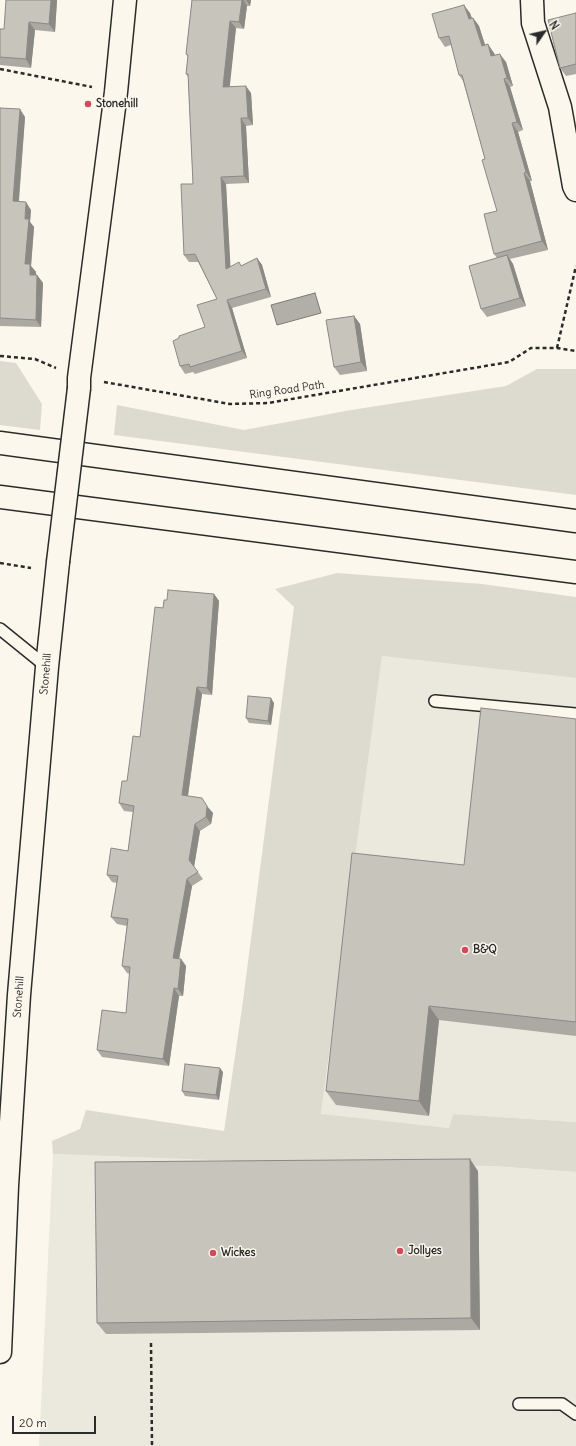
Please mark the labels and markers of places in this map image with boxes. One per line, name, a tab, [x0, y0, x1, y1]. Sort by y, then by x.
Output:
place label: Stonehill	[96, 97, 138, 111]
marker: Stonehill	[83, 99, 93, 109]
place label: B&Q	[473, 943, 497, 957]
marker: B&Q	[460, 945, 470, 955]
place label: Jollyes	[408, 1244, 442, 1258]
place label: Wickes	[221, 1246, 256, 1260]
marker: Jollyes	[395, 1246, 405, 1256]
marker: Wickes	[208, 1248, 218, 1258]

